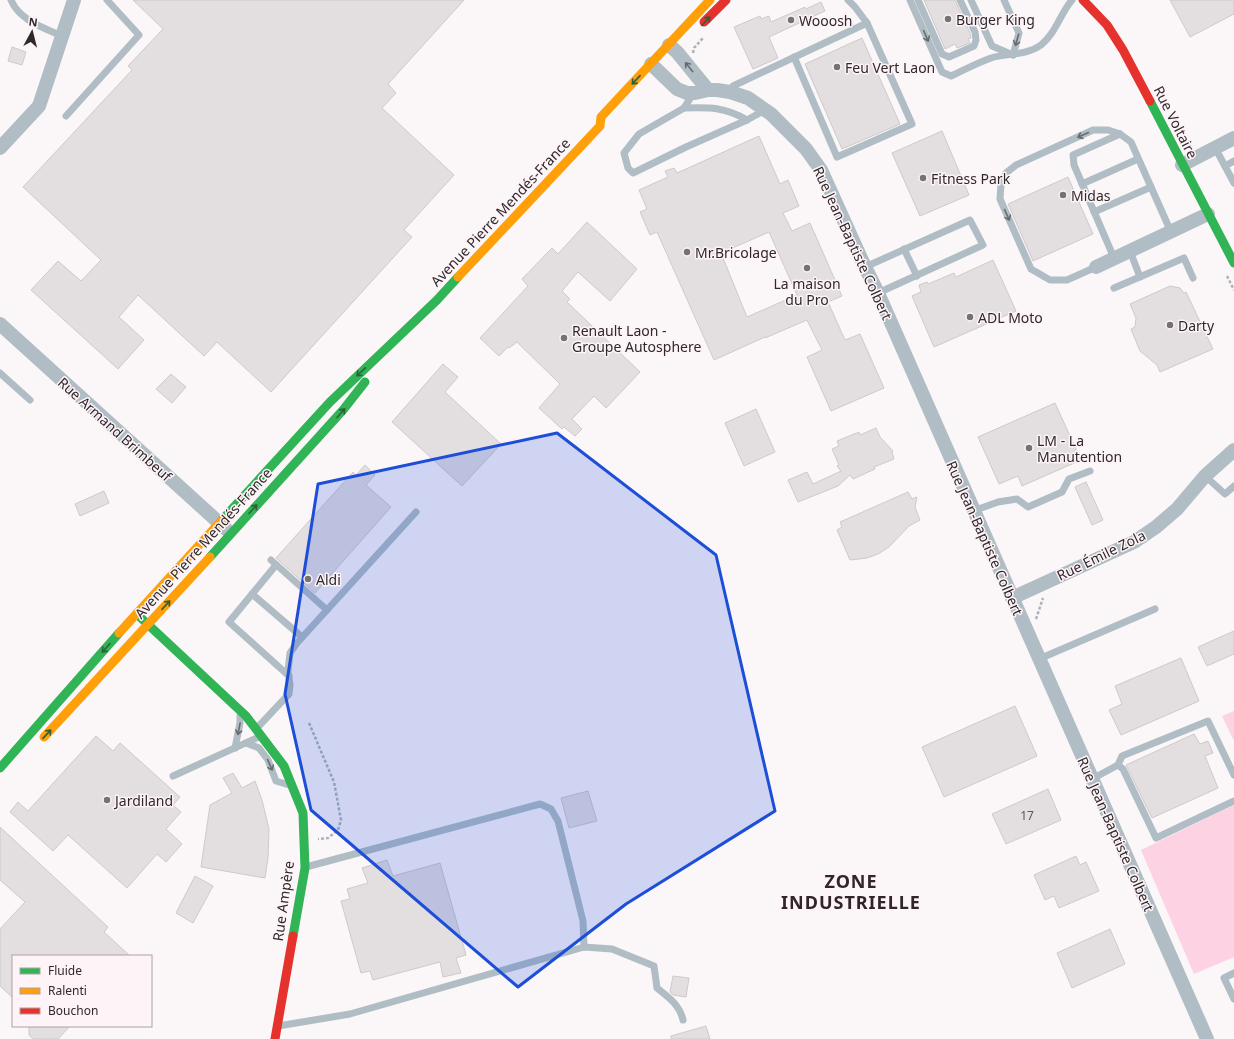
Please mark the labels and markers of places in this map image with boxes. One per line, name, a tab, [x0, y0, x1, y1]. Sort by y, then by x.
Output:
place label: Burger King	[956, 10, 1035, 29]
place label: Wooosh	[799, 11, 853, 30]
marker: Burger King	[943, 14, 953, 24]
marker: Wooosh	[786, 15, 796, 25]
place label: Feu Vert Laon	[845, 58, 935, 77]
marker: Feu Vert Laon	[832, 62, 842, 72]
place label: Fitness Park	[931, 169, 1011, 188]
marker: Fitness Park	[918, 173, 928, 183]
place label: Midas	[1071, 186, 1111, 205]
marker: Midas	[1058, 190, 1068, 200]
place label: Mr.Bricolage	[695, 243, 777, 262]
marker: Mr.Bricolage	[682, 247, 692, 257]
marker: La maison du Pro	[802, 263, 812, 273]
place label: La maison du Pro	[773, 274, 841, 309]
place label: ADL Moto	[978, 308, 1043, 327]
marker: ADL Moto	[965, 312, 975, 322]
place label: Darty	[1178, 316, 1215, 335]
marker: Darty	[1165, 320, 1175, 330]
place label: Renault Laon - Groupe Autosphere	[572, 321, 701, 356]
marker: Renault Laon - Groupe Autosphere	[559, 333, 569, 343]
place label: LM - La Manutention	[1037, 431, 1122, 466]
marker: LM - La Manutention	[1024, 443, 1034, 453]
place label: Aldi	[316, 570, 341, 589]
marker: Aldi	[303, 574, 313, 584]
place label: Jardiland	[113, 791, 173, 810]
marker: Jardiland	[102, 795, 112, 805]

